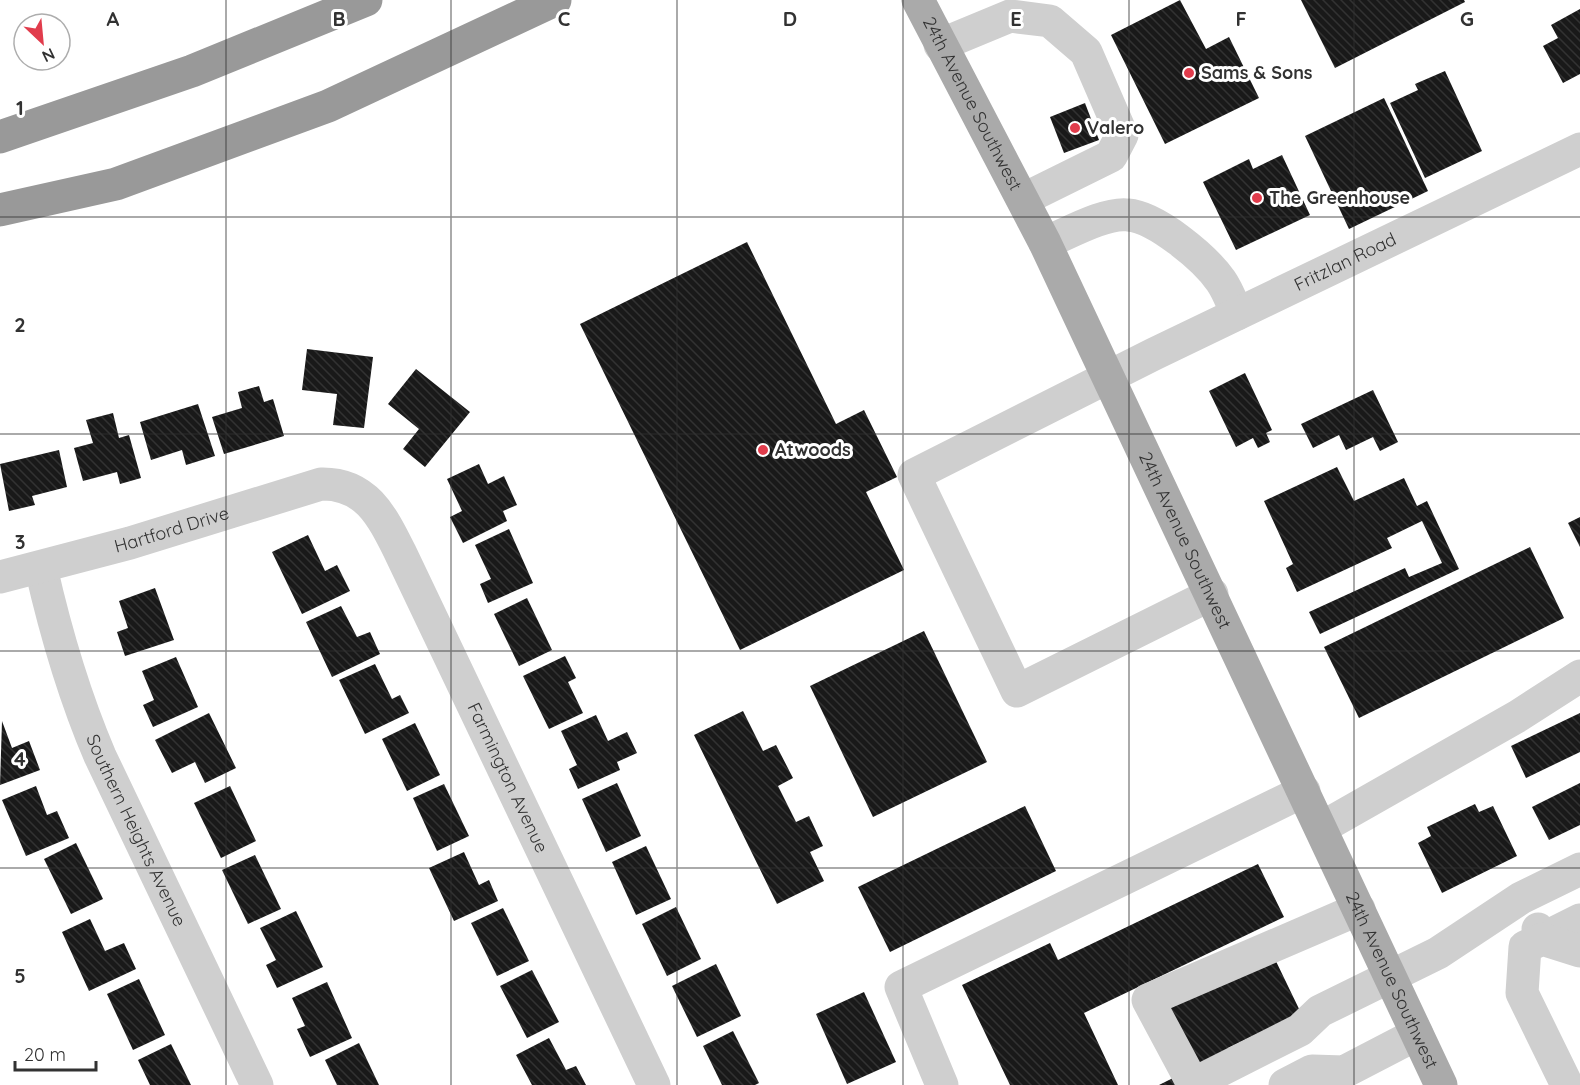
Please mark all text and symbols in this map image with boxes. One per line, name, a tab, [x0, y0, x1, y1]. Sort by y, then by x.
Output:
text: A	[107, 6, 120, 31]
text: B	[332, 6, 346, 31]
text: C	[558, 6, 571, 31]
text: D	[783, 6, 797, 31]
text: E	[1010, 6, 1022, 31]
text: F	[1235, 6, 1247, 31]
text: G	[1460, 6, 1474, 31]
north arrow	[12, 12, 72, 72]
street label: 24th Avenue Southwest	[918, 13, 1027, 194]
text: N	[39, 44, 58, 67]
place label: Sams & Sons	[1201, 61, 1313, 84]
marker: Sams & Sons	[1182, 66, 1196, 80]
text: 1	[16, 95, 24, 120]
place label: Valero	[1087, 116, 1144, 139]
marker: Valero	[1068, 121, 1082, 135]
place label: The Greenhouse	[1269, 186, 1410, 209]
marker: The Greenhouse	[1250, 191, 1264, 205]
street label: Fritzlan Road	[1290, 227, 1400, 296]
text: 2	[14, 312, 26, 337]
place label: Atwoods	[775, 438, 851, 461]
marker: Atwoods	[756, 443, 770, 457]
street label: 24th Avenue Southwest	[1134, 448, 1237, 632]
street label: Hartford Drive	[112, 501, 232, 558]
text: 3	[15, 529, 25, 554]
street label: Farmington Avenue	[463, 699, 554, 856]
street label: Southern Heights Avenue	[81, 731, 192, 930]
text: 4	[14, 746, 26, 771]
street label: 24th Avenue Southwest	[1341, 888, 1444, 1072]
text: 5	[14, 963, 26, 988]
scale bar	[15, 1034, 96, 1072]
text: 20 m	[24, 1043, 66, 1066]

